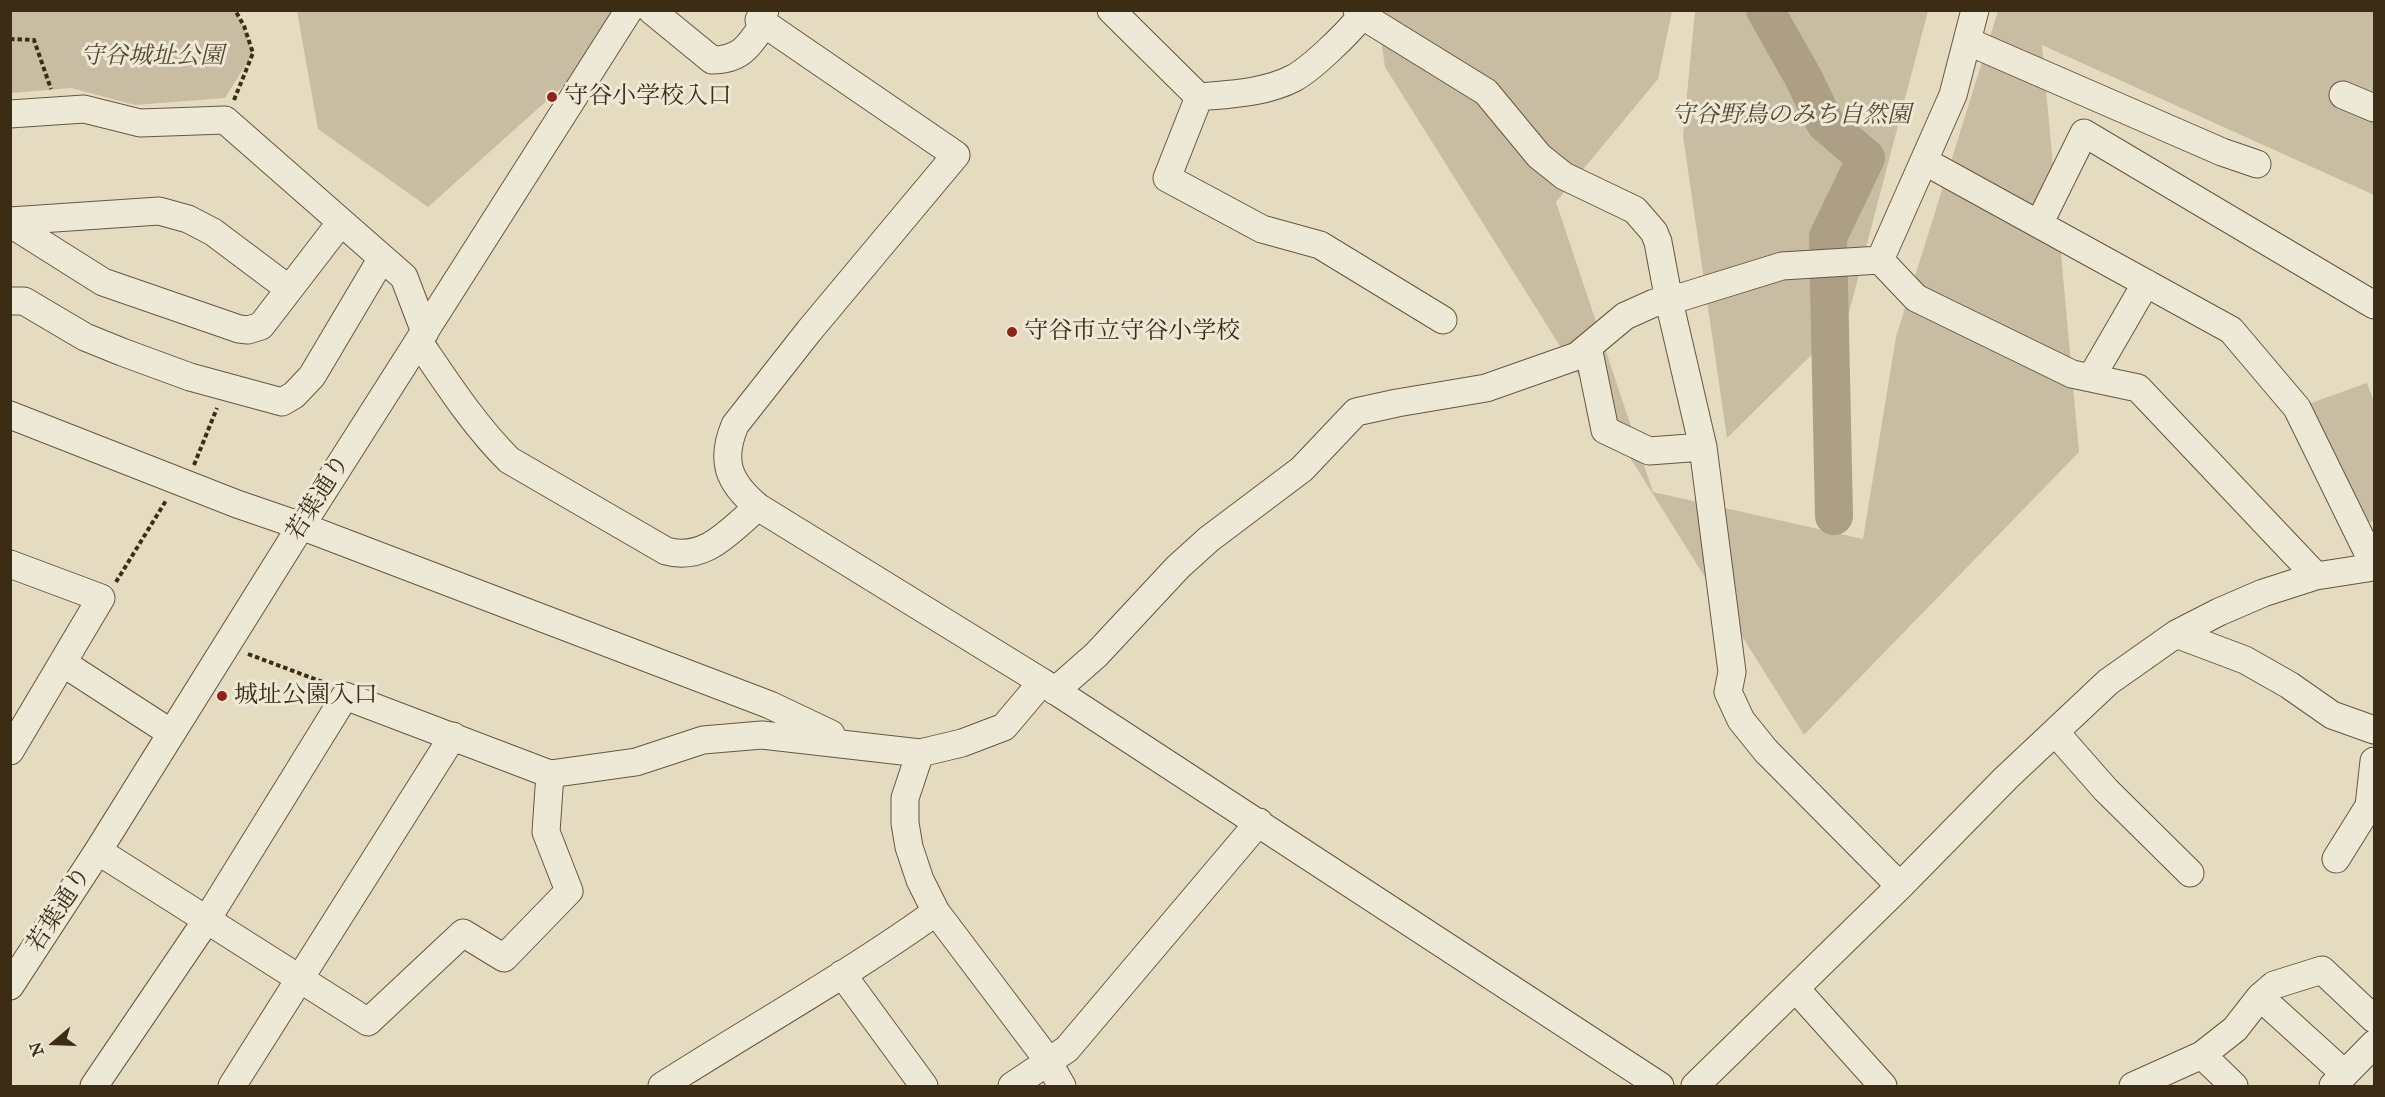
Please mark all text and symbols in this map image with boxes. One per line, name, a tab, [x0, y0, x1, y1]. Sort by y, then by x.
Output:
park label: 守谷城址公園	[80, 43, 224, 71]
place label: 守谷小学校入口	[564, 83, 732, 111]
marker: 守谷小学校入口	[545, 90, 559, 104]
park label: 守谷野鳥のみち自然園	[1671, 102, 1911, 130]
place label: 守谷市立守谷小学校	[1024, 318, 1240, 346]
marker: 守谷市立守谷小学校	[1005, 325, 1019, 339]
street label: 若葉通り	[281, 450, 357, 546]
place label: 城址公園入口	[234, 682, 378, 710]
marker: 城址公園入口	[215, 689, 229, 703]
street label: 若葉通り	[22, 862, 98, 958]
north arrow	[24, 1013, 84, 1073]
text: N	[25, 1040, 48, 1059]

